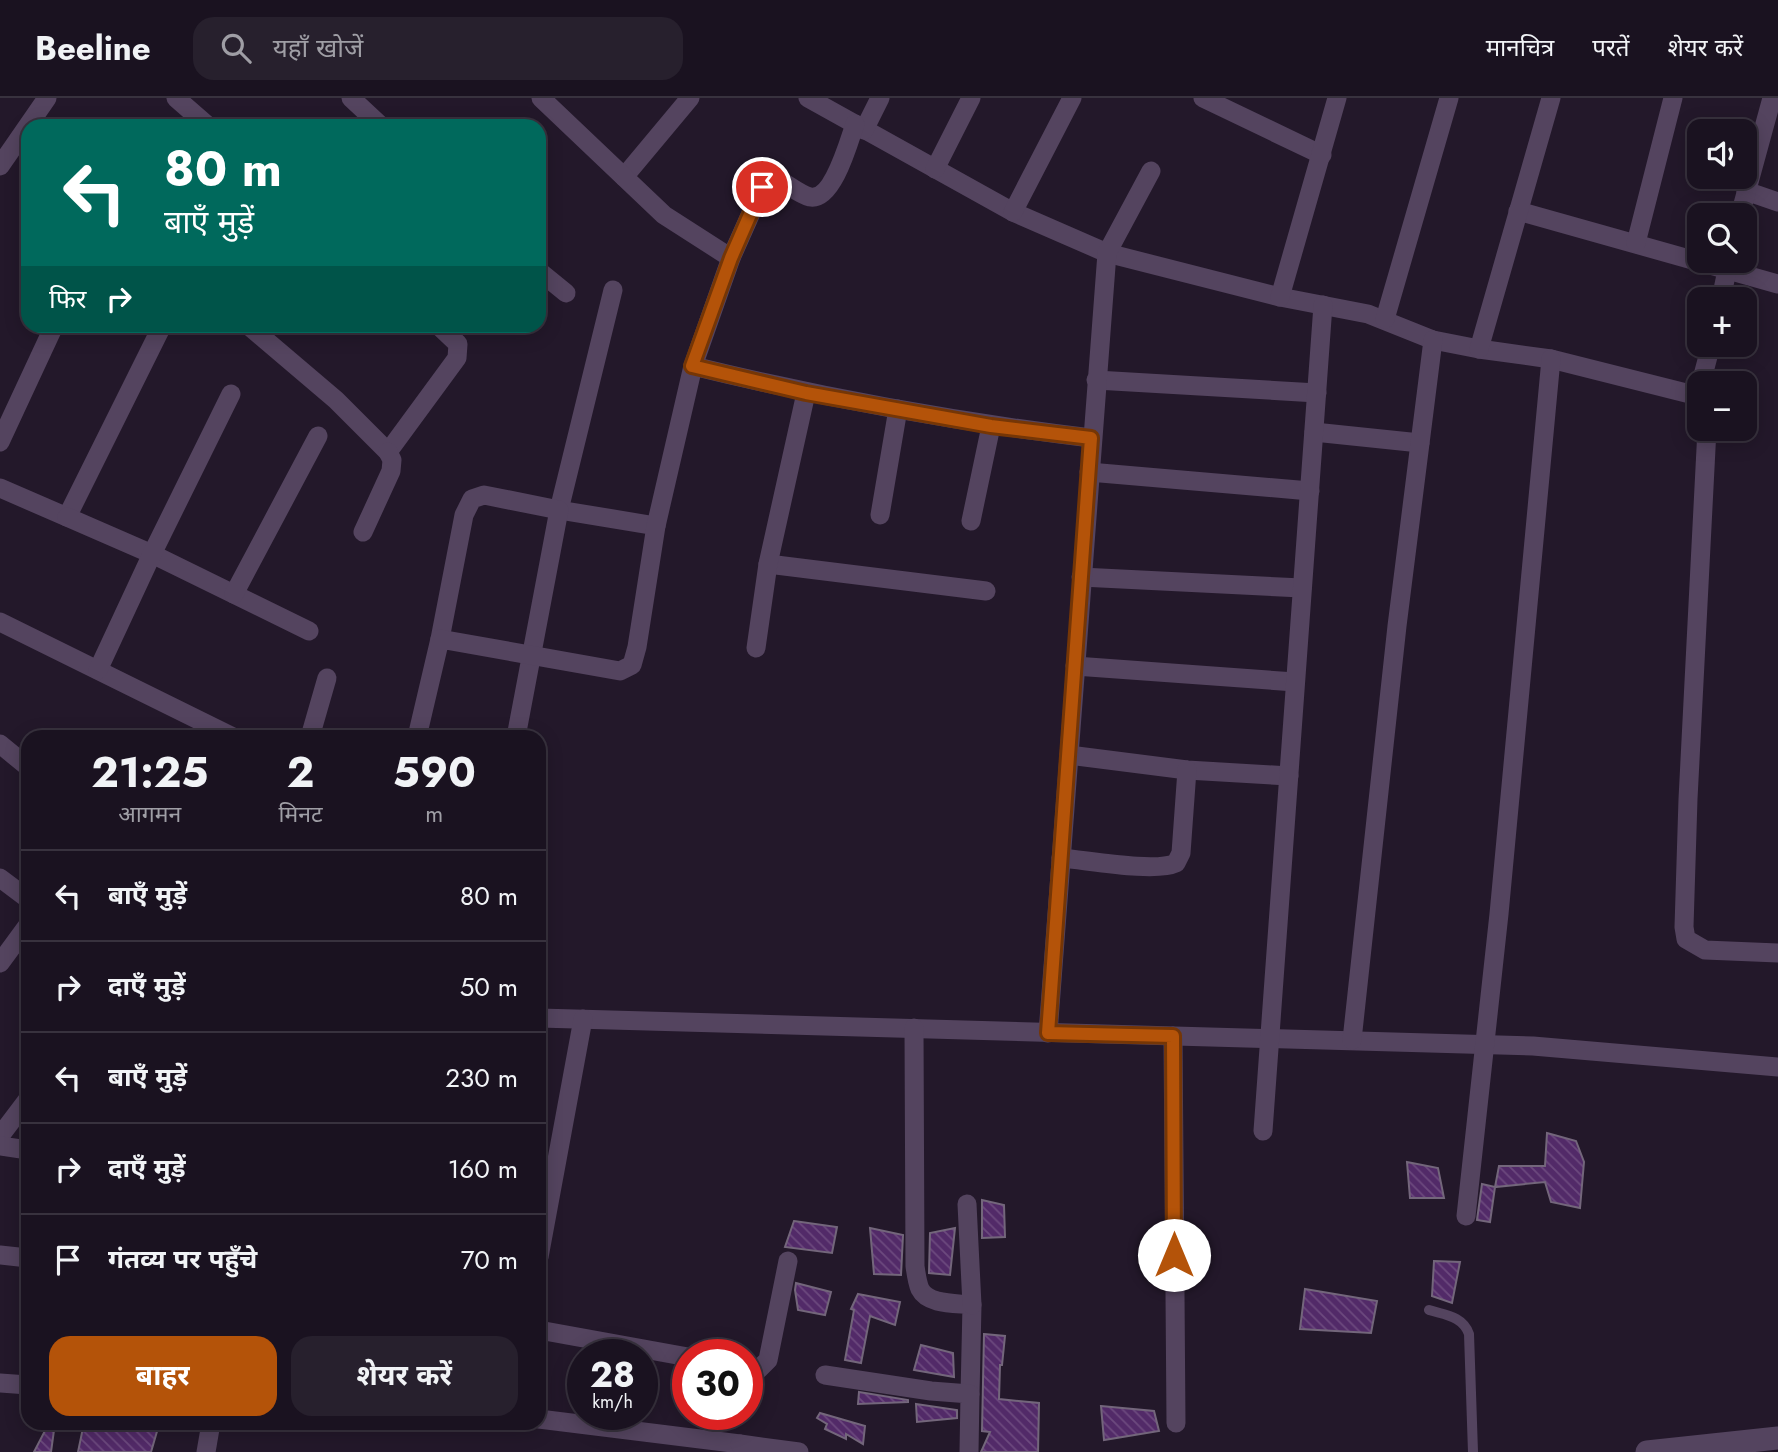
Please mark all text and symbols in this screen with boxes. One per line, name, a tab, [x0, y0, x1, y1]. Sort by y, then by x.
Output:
search box	[193, 17, 683, 80]
text: Beeline	[35, 25, 151, 72]
icon: search	[217, 29, 255, 67]
text: यहाँ खोजें	[273, 29, 363, 67]
text: मानचित्र	[1486, 30, 1554, 65]
text: परतें	[1592, 30, 1629, 65]
text: शेयर करें	[1667, 30, 1743, 65]
map controls	[1687, 119, 1757, 441]
button: sound	[1687, 119, 1757, 189]
text: 80 m	[164, 134, 282, 204]
icon: left	[49, 147, 140, 238]
pin	[732, 157, 792, 217]
icon: arrive	[743, 168, 781, 206]
text: बाएँ मुड़ें	[164, 199, 254, 245]
button: search	[1687, 203, 1757, 273]
text: फिर	[49, 280, 86, 318]
icon: right	[100, 280, 138, 318]
button: +	[1687, 287, 1757, 357]
button: −	[1687, 371, 1757, 441]
text: 21:25	[91, 742, 208, 803]
text: 2	[287, 742, 314, 803]
text: 590	[393, 742, 476, 803]
text: आगमन	[118, 797, 181, 831]
text: मिनट	[279, 797, 323, 831]
text: m	[425, 797, 443, 831]
text: बाएँ मुड़ें	[108, 876, 187, 914]
icon: left	[49, 877, 87, 915]
text: 80 m	[460, 877, 518, 915]
text: दाएँ मुड़ें	[108, 967, 186, 1005]
icon: right	[49, 968, 87, 1006]
text: 50 m	[460, 968, 518, 1006]
text: बाएँ मुड़ें	[108, 1058, 187, 1096]
icon: left	[49, 1059, 87, 1097]
text: 230 m	[445, 1059, 518, 1097]
text: दाएँ मुड़ें	[108, 1149, 186, 1187]
icon: right	[49, 1150, 87, 1188]
text: 160 m	[448, 1150, 518, 1188]
position arrow	[1137, 1218, 1211, 1292]
text: गंतव्य पर पहुँचे	[108, 1240, 257, 1278]
icon: arrive	[49, 1241, 87, 1279]
text: 70 m	[461, 1241, 518, 1279]
button: बाहर	[49, 1336, 277, 1416]
button: शेयर करें	[291, 1336, 518, 1416]
speed limit sign: 30	[672, 1339, 763, 1430]
text: 28	[590, 1350, 635, 1400]
text: km/h	[592, 1389, 633, 1415]

